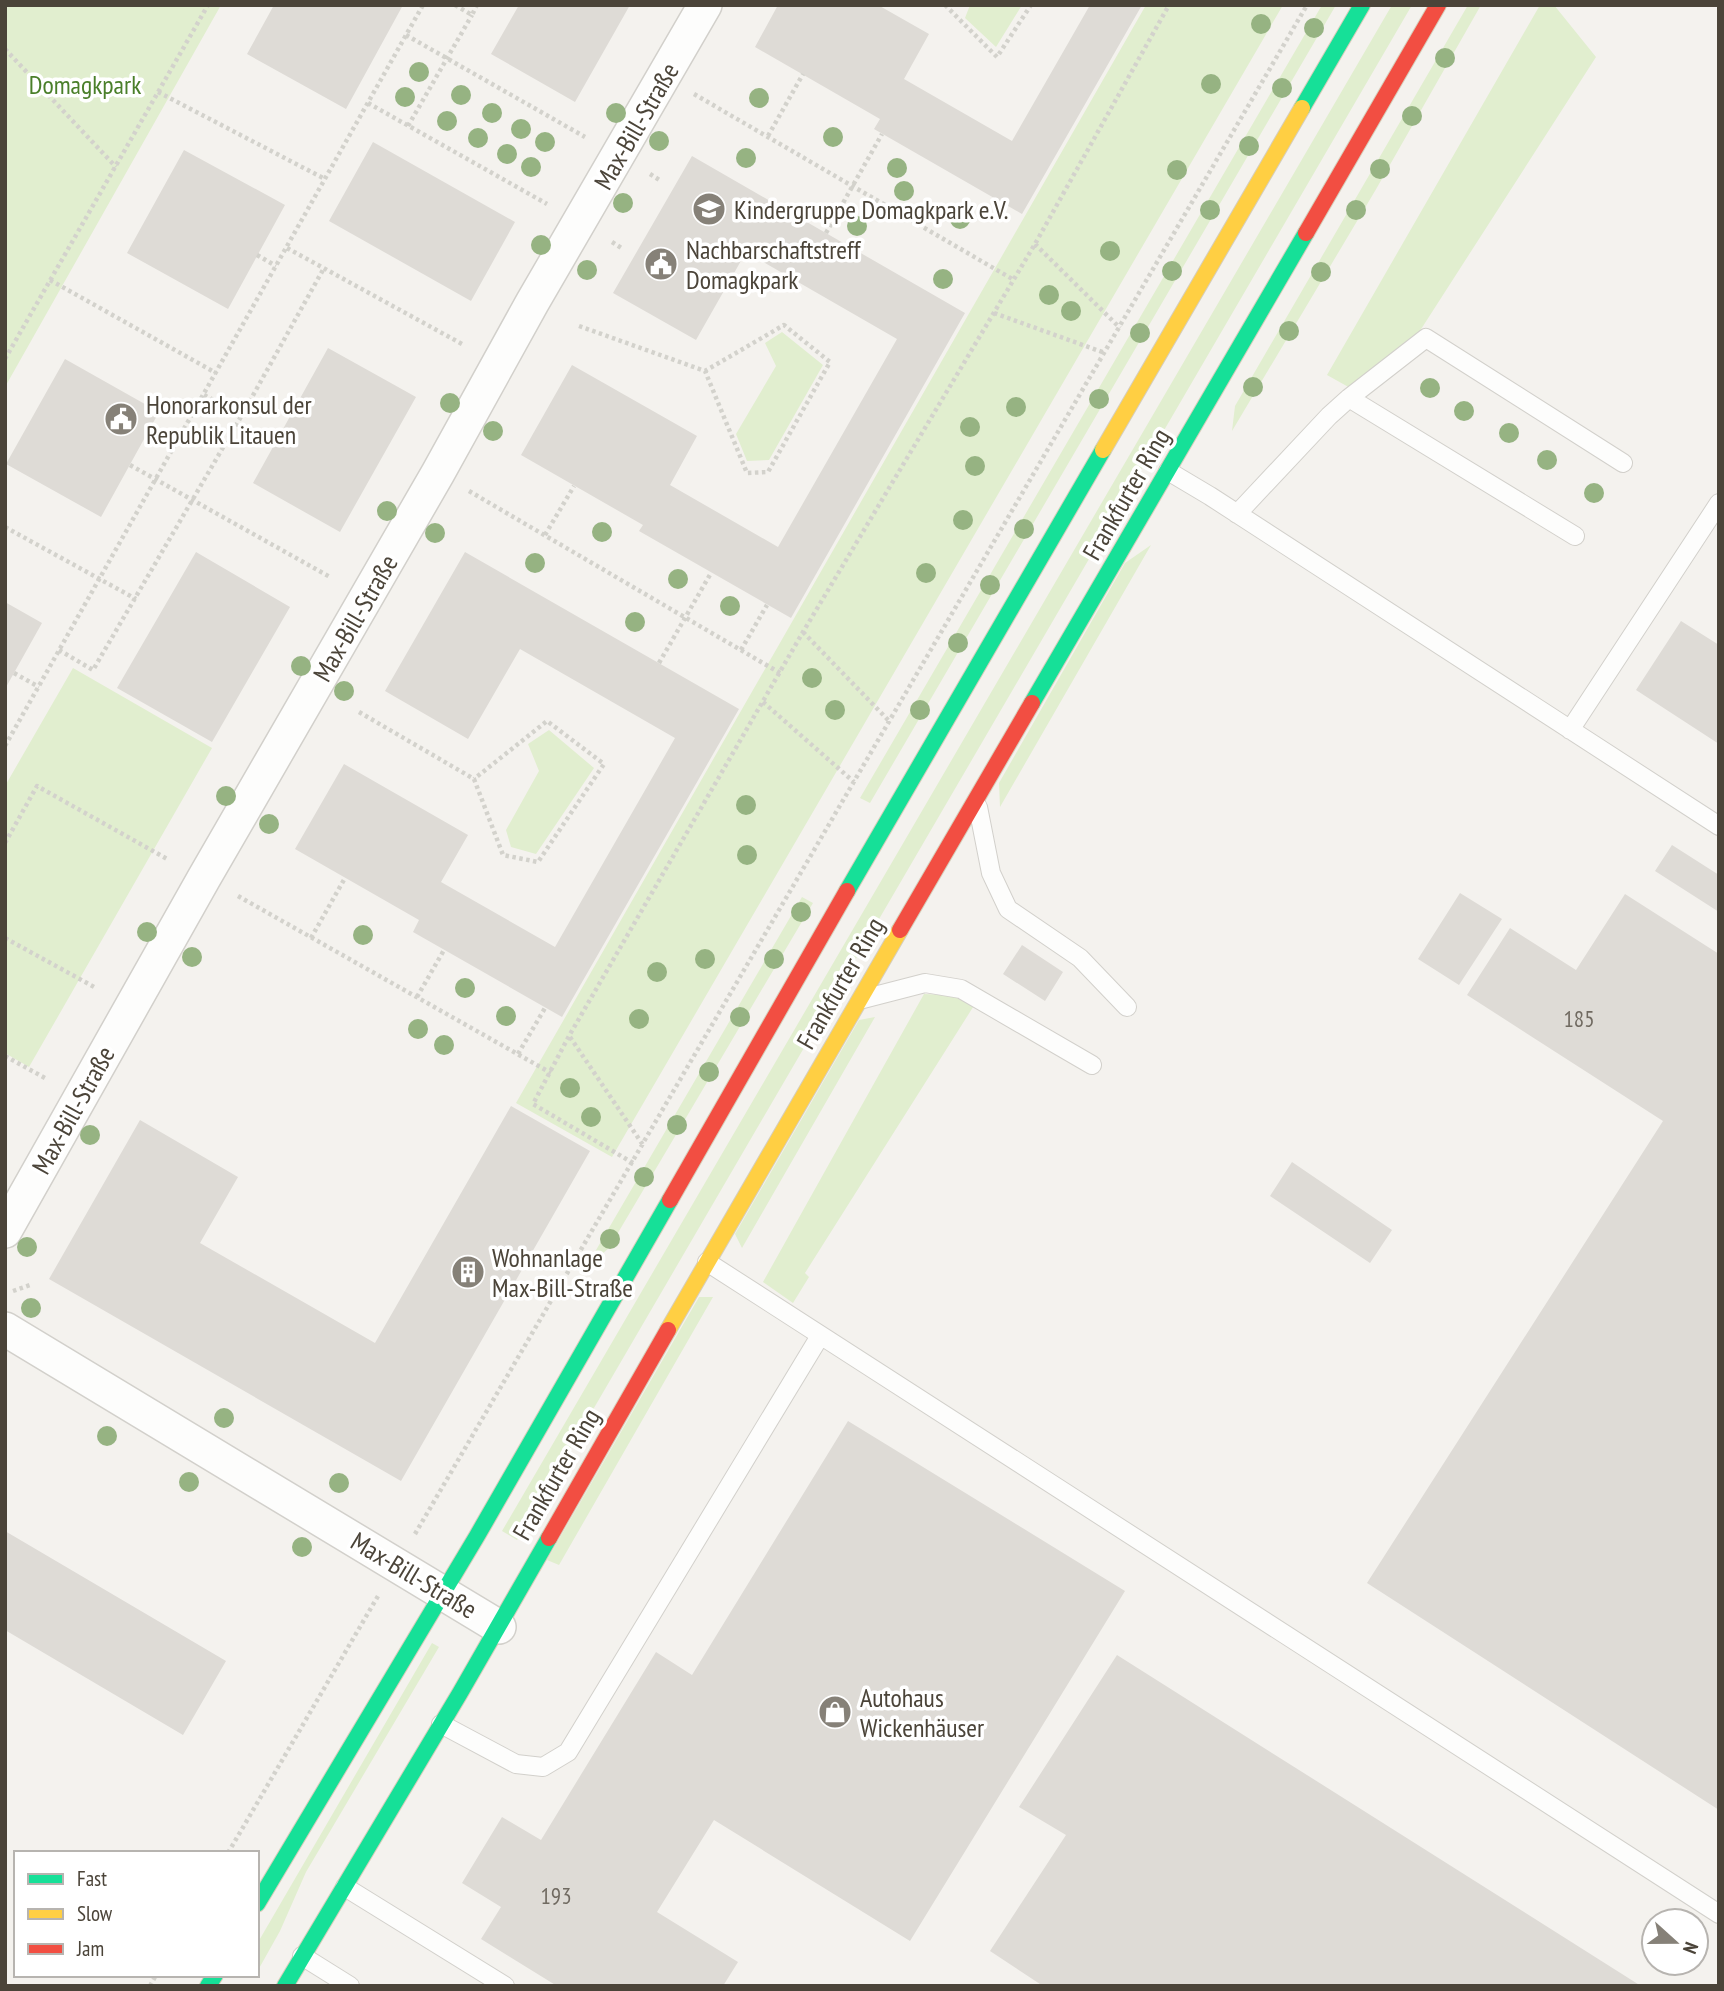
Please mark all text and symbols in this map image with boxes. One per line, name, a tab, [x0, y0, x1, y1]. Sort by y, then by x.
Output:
street label: Max-Bill-Straße	[586, 57, 686, 195]
park label: Domagkpark	[29, 68, 141, 101]
school or university icon: Kindergruppe Domagkpark e.V.	[690, 190, 728, 228]
place label: Kindergruppe Domagkpark e.V.	[734, 193, 1008, 226]
place label: Nachbarschaftstreff Domagkpark	[686, 233, 862, 296]
public building icon: Nachbarschaftstreff Domagkpark	[642, 245, 680, 283]
place label: Honorarkonsul der Republik Litauen	[146, 388, 312, 451]
public building icon: Honorarkonsul der Republik Litauen	[102, 400, 140, 438]
street label: Frankfurter Ring	[1075, 422, 1177, 566]
street label: Max-Bill-Straße	[305, 549, 405, 687]
street label: Frankfurter Ring	[789, 911, 891, 1055]
house number: 185	[1563, 1004, 1595, 1033]
street label: Max-Bill-Straße	[24, 1040, 122, 1180]
place label: Wohnanlage Max-Bill-Straße	[492, 1241, 633, 1304]
building icon: Wohnanlage Max-Bill-Straße	[449, 1253, 487, 1291]
street label: Frankfurter Ring	[505, 1402, 607, 1546]
street label: Max-Bill-Straße	[345, 1525, 483, 1625]
place label: Autohaus Wickenhäuser	[860, 1681, 984, 1744]
shop icon: Autohaus Wickenhäuser	[816, 1693, 854, 1731]
legend	[14, 1851, 259, 1977]
text: Fast	[77, 1865, 107, 1892]
house number: 193	[540, 1881, 572, 1910]
text: Slow	[77, 1900, 113, 1927]
north arrow	[1640, 1907, 1710, 1977]
text: Jam	[76, 1935, 104, 1962]
text: N	[1678, 1939, 1704, 1957]

